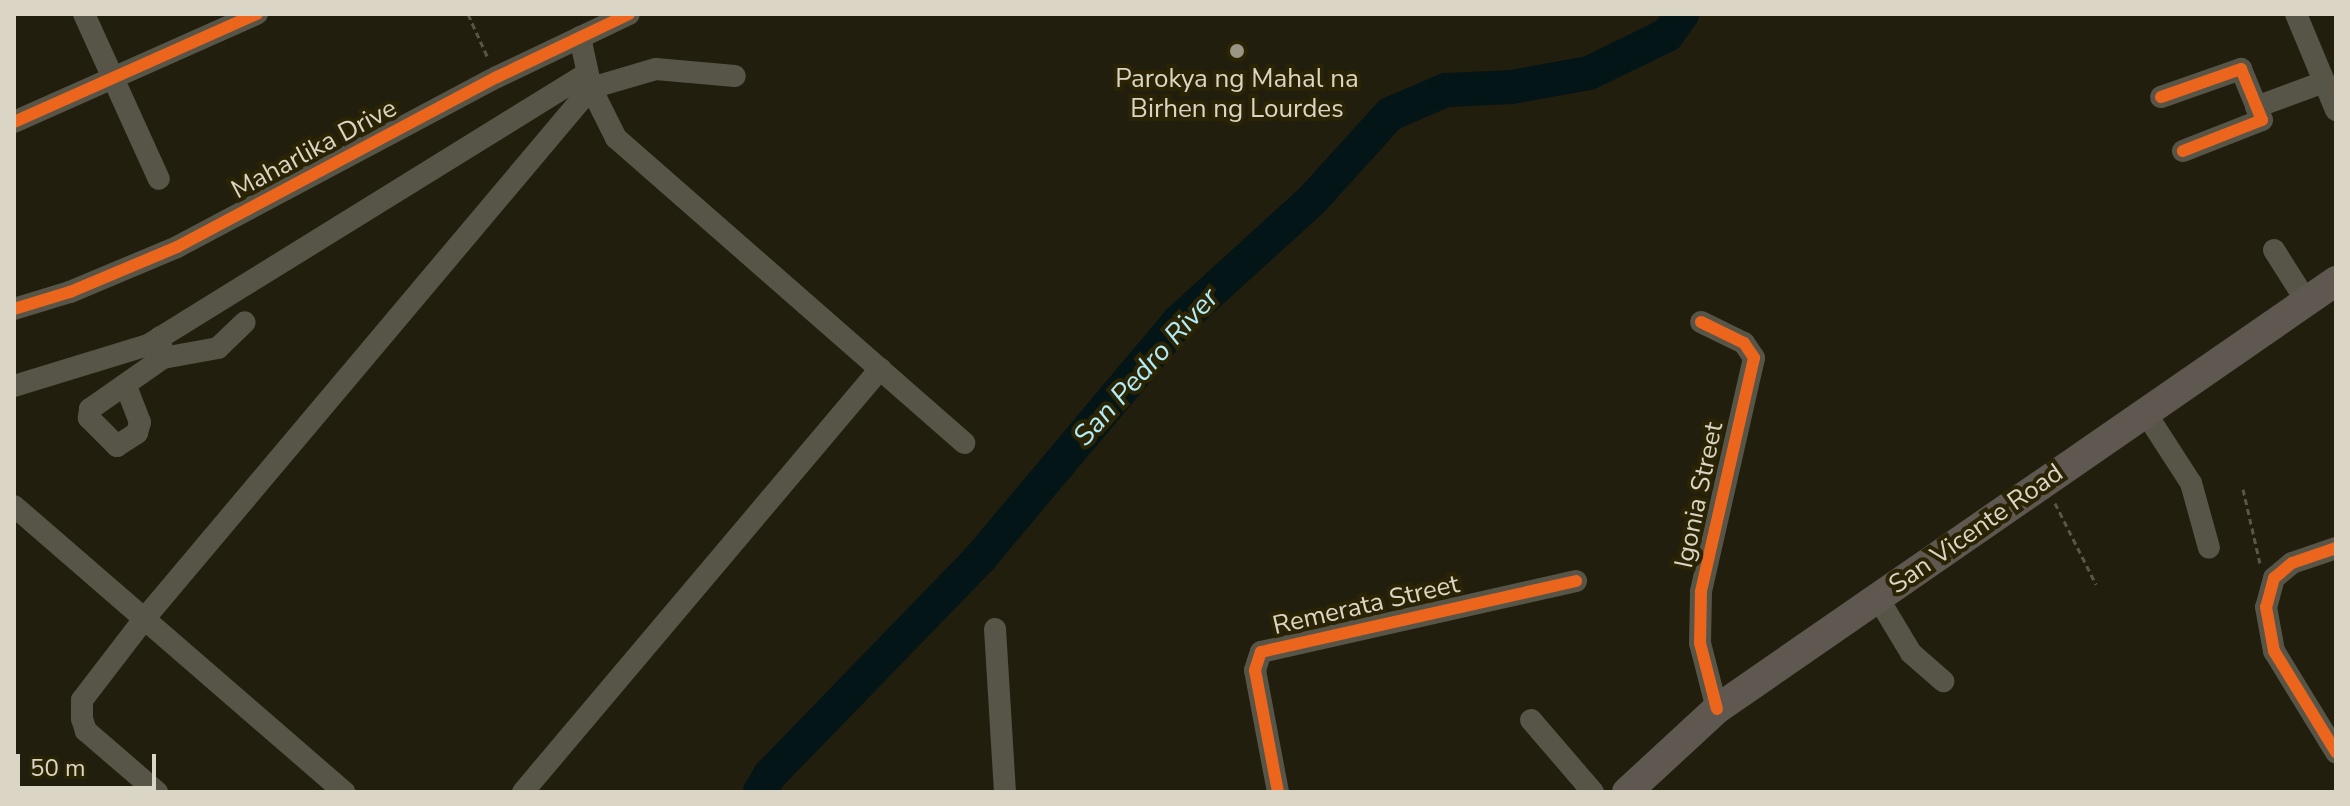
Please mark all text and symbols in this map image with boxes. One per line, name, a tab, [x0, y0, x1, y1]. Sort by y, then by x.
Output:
marker: Parokya ng Mahal na Birhen ng Lourdes	[1228, 42, 1246, 60]
place label: Parokya ng Mahal na Birhen ng Lourdes	[1115, 63, 1359, 124]
street label: Maharlika Drive	[226, 92, 402, 206]
water label: San Pedro River	[1066, 281, 1226, 453]
street label: Igonia Street	[1668, 419, 1730, 571]
street label: San Vicente Road	[1883, 457, 2069, 601]
street label: Remerata Street	[1270, 568, 1462, 642]
scale bar	[20, 738, 160, 788]
text: 50 m	[30, 752, 86, 784]

